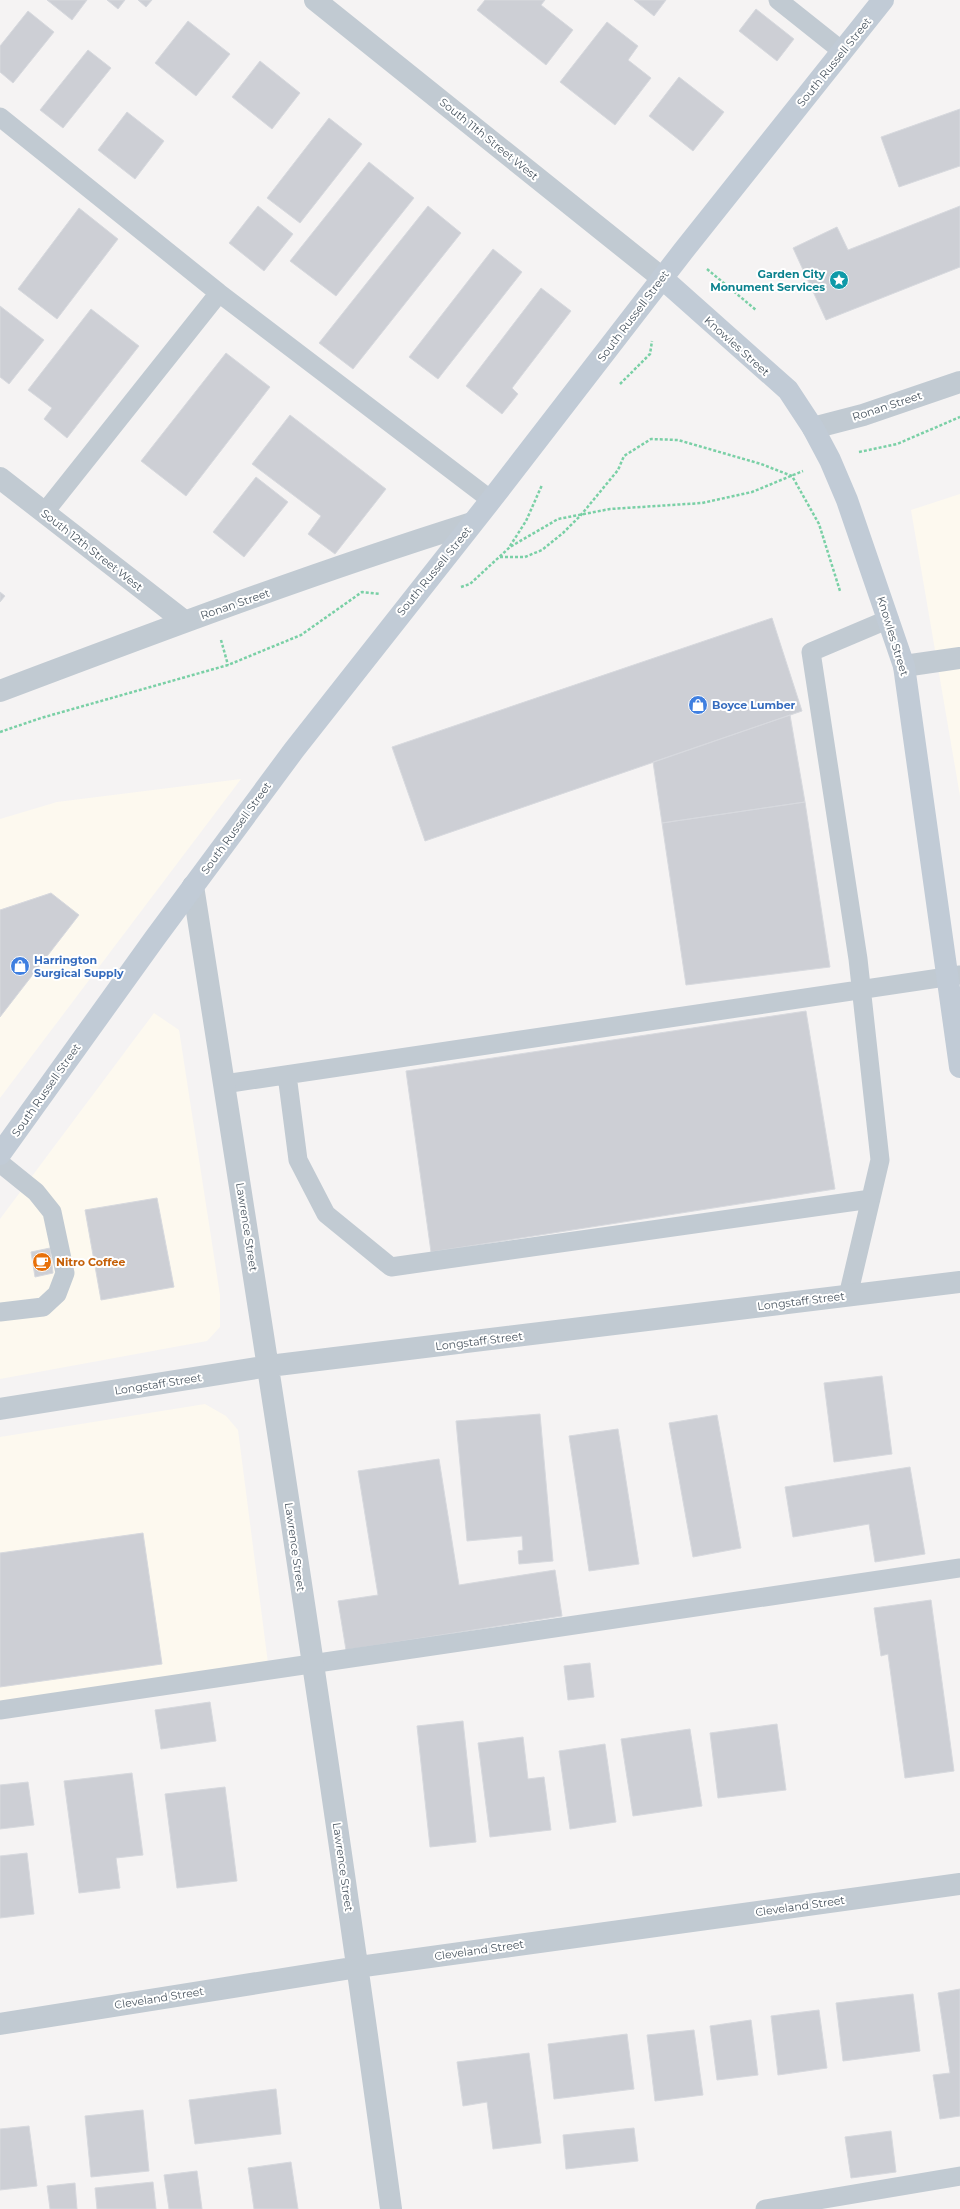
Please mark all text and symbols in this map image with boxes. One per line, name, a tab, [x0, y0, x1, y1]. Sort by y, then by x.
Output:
street label: South Russell Street	[794, 14, 875, 109]
street label: South 11th Street West	[437, 95, 542, 183]
street label: South Russell Street	[594, 267, 672, 364]
place label: Garden City Monument Services	[710, 267, 825, 294]
place icon: Garden City Monument Services	[828, 269, 850, 291]
street label: Knowles Street	[702, 313, 773, 379]
street label: Ronan Street	[850, 388, 924, 424]
street label: South 12th Street West	[38, 506, 146, 594]
street label: South Russell Street	[394, 523, 475, 618]
street label: Ronan Street	[199, 585, 272, 622]
street label: Knowles Street	[874, 594, 912, 678]
shop icon: Boyce Lumber	[687, 694, 709, 716]
place label: Boyce Lumber	[712, 698, 796, 712]
street label: South Russell Street	[198, 779, 274, 877]
place label: Harrington Surgical Supply	[34, 953, 124, 980]
shop icon: Harrington Surgical Supply	[9, 955, 31, 977]
street label: South Russell Street	[9, 1040, 84, 1139]
street label: Lawrence Street	[233, 1182, 261, 1273]
cafe icon: Nitro Coffee	[31, 1251, 53, 1273]
place label: Nitro Coffee	[56, 1255, 125, 1269]
street label: Longstaff Street	[756, 1289, 846, 1313]
street label: Longstaff Street	[434, 1329, 524, 1353]
street label: Longstaff Street	[113, 1370, 203, 1398]
street label: Lawrence Street	[282, 1502, 308, 1593]
street label: Lawrence Street	[330, 1822, 356, 1913]
street label: Cleveland Street	[754, 1893, 846, 1919]
street label: Cleveland Street	[433, 1937, 525, 1963]
street label: Cleveland Street	[113, 1984, 205, 2012]

